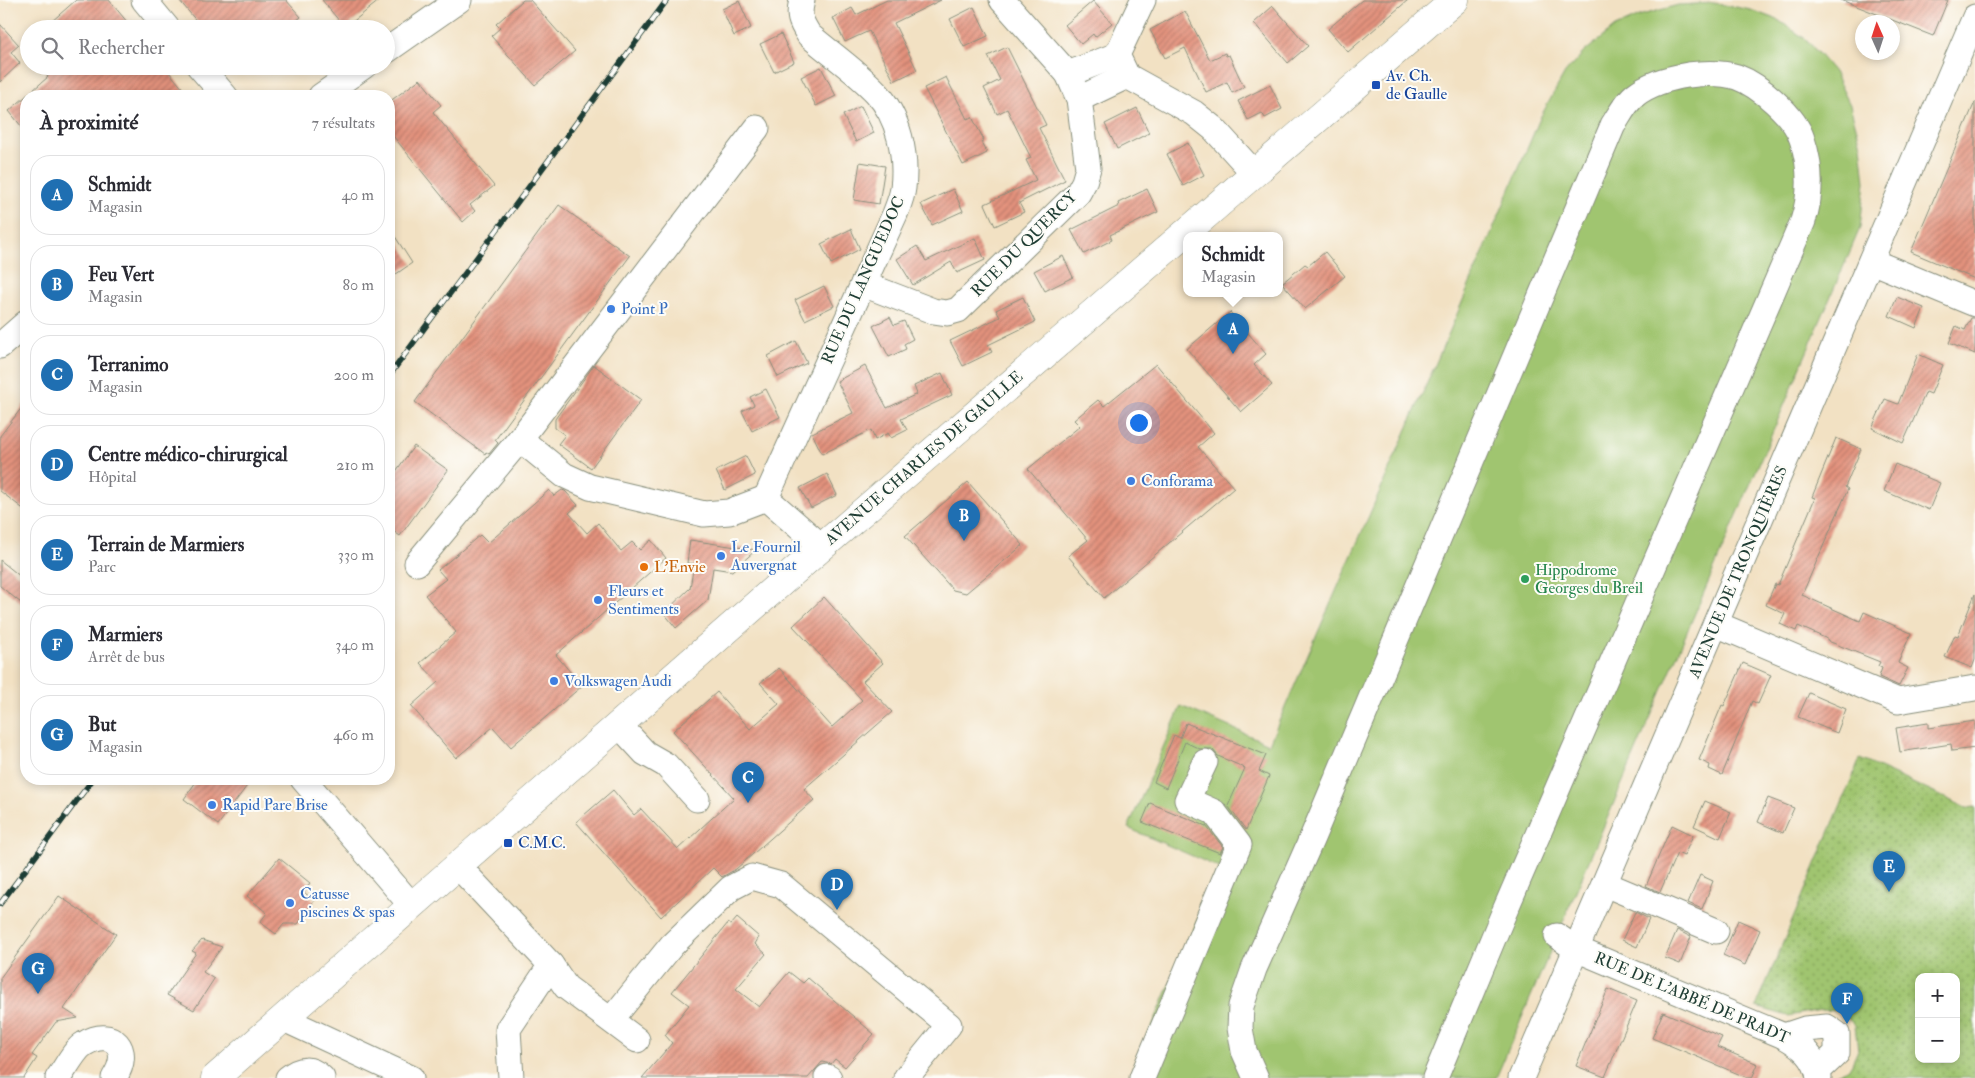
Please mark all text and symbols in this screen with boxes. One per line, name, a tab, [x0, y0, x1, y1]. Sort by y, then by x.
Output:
north arrow	[1855, 15, 1900, 60]
search box	[20, 20, 395, 75]
icon: search	[38, 34, 66, 62]
text: Rechercher	[78, 36, 165, 60]
place label: Av. Ch. de Gaulle	[1385, 66, 1447, 104]
marker: Av. Ch. de Gaulle	[1370, 79, 1382, 91]
text: À proximité	[40, 109, 138, 136]
text: 7 résultats	[311, 113, 375, 133]
text: Schmidt	[88, 173, 151, 197]
text: A	[52, 185, 62, 205]
text: 40 m	[341, 185, 374, 205]
street label: RUE DU QUERCY	[967, 186, 1082, 301]
street label: RUE DU LANGUEDOC	[817, 193, 909, 367]
text: Magasin	[88, 197, 142, 217]
popup	[1183, 232, 1283, 297]
text: Schmidt	[1201, 243, 1265, 267]
text: Feu Vert	[88, 263, 154, 287]
text: Magasin	[1201, 267, 1256, 287]
text: B	[52, 275, 62, 295]
text: 80 m	[343, 275, 374, 295]
text: Magasin	[88, 287, 142, 307]
place label: Point P	[621, 299, 668, 319]
marker: Point P	[605, 303, 617, 315]
pin: A	[1217, 313, 1249, 354]
text: Terranimo	[88, 353, 168, 377]
text: C	[51, 365, 63, 385]
text: 200 m	[334, 365, 374, 385]
street label: AVENUE CHARLES DE GAULLE	[820, 367, 1027, 550]
text: Magasin	[88, 377, 142, 397]
your location	[1126, 410, 1152, 436]
text: Centre médico-chirurgical	[88, 443, 288, 467]
text: D	[50, 455, 64, 475]
text: 210 m	[336, 455, 374, 475]
street label: AVENUE DE TRONQUIÈRES	[1684, 463, 1792, 682]
text: Hôpital	[88, 467, 137, 487]
place label: Conforama	[1141, 471, 1213, 491]
marker: Conforama	[1125, 475, 1137, 487]
pin: B	[948, 500, 980, 541]
text: Terrain de Marmiers	[88, 533, 244, 557]
place label: Le Fournil Auvergnat	[730, 537, 801, 575]
text: E	[51, 545, 63, 565]
text: 330 m	[338, 545, 374, 565]
marker: Le Fournil Auvergnat	[715, 550, 727, 562]
text: Parc	[88, 557, 116, 577]
place label: L'Envie	[654, 557, 706, 577]
place label: Hippodrome Georges du Breil	[1535, 560, 1643, 598]
marker: L'Envie	[638, 561, 650, 573]
marker: Hippodrome Georges du Breil	[1519, 573, 1531, 585]
place label: Fleurs et Sentiments	[608, 581, 679, 619]
marker: Fleurs et Sentiments	[592, 594, 604, 606]
text: Marmiers	[88, 623, 162, 647]
text: F	[52, 635, 62, 655]
text: 340 m	[335, 635, 374, 655]
text: Arrêt de bus	[88, 647, 165, 667]
place label: Volkswagen Audi	[564, 671, 672, 691]
marker: Volkswagen Audi	[548, 675, 560, 687]
text: But	[88, 713, 116, 737]
text: G	[50, 725, 64, 745]
text: 460 m	[333, 725, 374, 745]
text: Magasin	[88, 737, 142, 757]
pin: C	[732, 762, 764, 803]
place label: Rapid Pare Brise	[222, 795, 328, 816]
marker: Rapid Pare Brise	[206, 799, 218, 811]
place label: C.M.C.	[518, 833, 566, 853]
marker: C.M.C.	[502, 837, 514, 849]
pin: E	[1873, 851, 1905, 892]
pin: D	[821, 869, 853, 910]
place label: Catusse piscines & spas	[299, 884, 395, 923]
marker: Catusse piscines & spas	[284, 897, 296, 909]
street label: RUE DE L'ABBÉ DE PRADT	[1591, 947, 1793, 1048]
pin: G	[22, 953, 54, 994]
map controls	[1915, 973, 1960, 1063]
button: +	[1915, 973, 1960, 1018]
pin: F	[1831, 983, 1863, 1024]
button: −	[1915, 1018, 1960, 1063]

